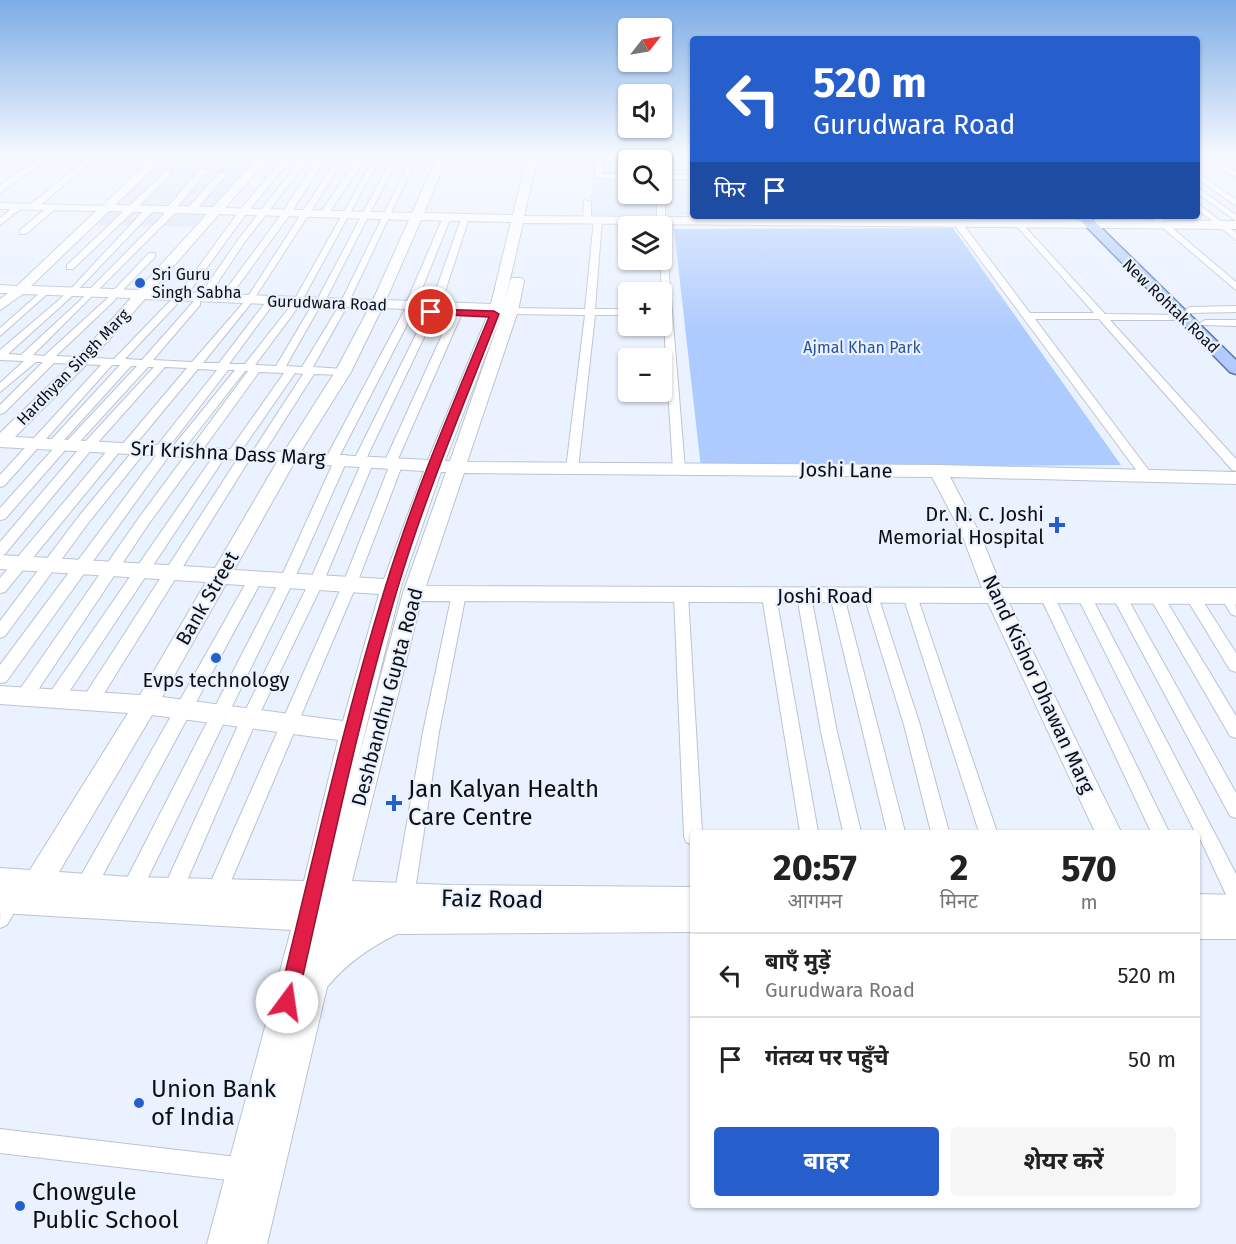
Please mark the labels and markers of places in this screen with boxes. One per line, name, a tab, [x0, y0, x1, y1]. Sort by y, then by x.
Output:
place label: Sri Guru Singh Sabha	[152, 265, 242, 302]
marker: Sri Guru Singh Sabha	[133, 276, 147, 290]
pin	[405, 286, 456, 337]
place label: Dr. N. C. Joshi Memorial Hospital	[878, 502, 1044, 549]
marker: Dr. N. C. Joshi Memorial Hospital	[1048, 516, 1066, 534]
marker: Evps technology	[209, 651, 223, 665]
place label: Evps technology	[143, 668, 290, 692]
place label: Jan Kalyan Health Care Centre	[408, 775, 599, 831]
marker: Jan Kalyan Health Care Centre	[385, 794, 403, 812]
place label: Union Bank of India	[151, 1075, 277, 1131]
marker: Union Bank of India	[132, 1096, 146, 1110]
place label: Chowgule Public School	[32, 1178, 179, 1234]
marker: Chowgule Public School	[13, 1199, 27, 1213]

